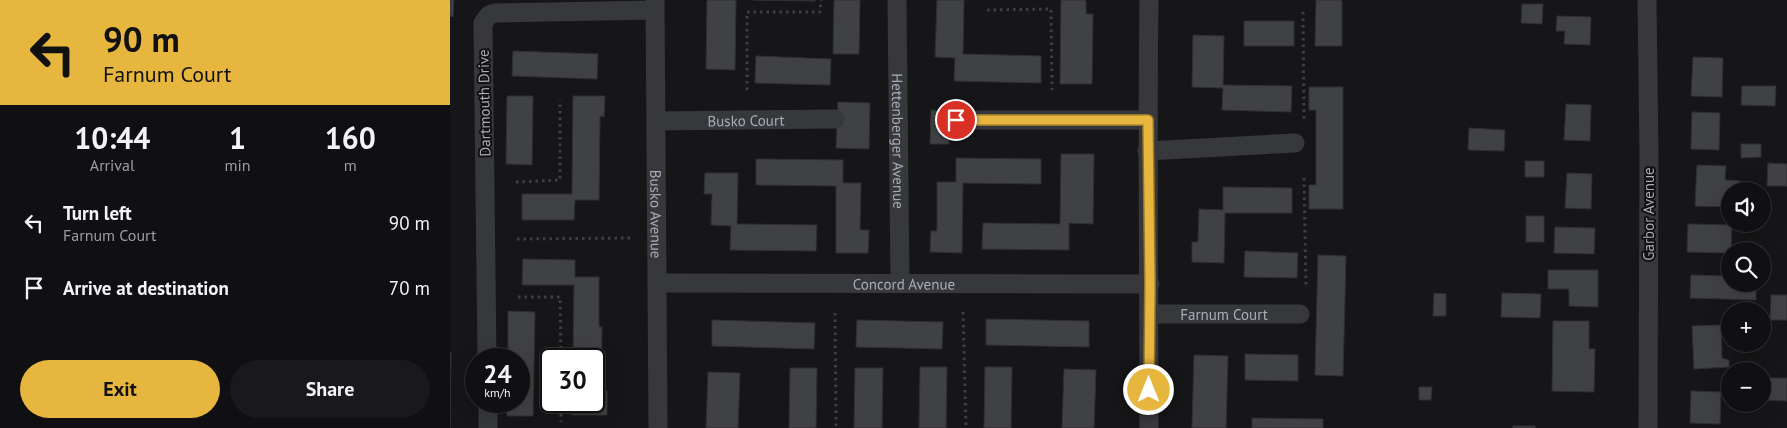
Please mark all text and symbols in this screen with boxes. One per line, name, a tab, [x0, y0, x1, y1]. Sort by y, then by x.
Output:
text: 90 m	[103, 16, 180, 62]
icon: left	[20, 20, 85, 85]
street label: Dartmouth Drive	[474, 49, 494, 157]
text: Farnum Court	[103, 60, 231, 88]
street label: Hettenberger Avenue	[888, 73, 909, 209]
pin	[935, 99, 977, 141]
icon: arrive	[942, 106, 970, 134]
street label: Busko Court	[707, 110, 785, 130]
text: 10:44	[74, 118, 150, 157]
text: 1	[229, 118, 246, 157]
text: 160	[325, 118, 376, 157]
text: Arrival	[90, 155, 135, 175]
text: min	[225, 155, 251, 175]
text: m	[344, 155, 357, 175]
street label: Garbor Avenue	[1639, 167, 1658, 261]
street label: Busko Avenue	[647, 170, 666, 258]
map controls	[1721, 182, 1771, 412]
button: sound	[1721, 182, 1771, 232]
text: Turn left	[63, 201, 132, 225]
icon: left	[20, 209, 48, 237]
text: 90 m	[389, 211, 430, 235]
text: Farnum Court	[63, 225, 156, 245]
button: search	[1721, 242, 1771, 292]
icon: arrive	[20, 274, 48, 302]
street label: Concord Avenue	[853, 274, 955, 293]
text: Arrive at destination	[63, 276, 229, 300]
text: 70 m	[389, 276, 430, 300]
button: +	[1721, 302, 1771, 352]
street label: Farnum Court	[1180, 305, 1268, 324]
speed limit sign: 30	[540, 348, 605, 413]
text: 24	[483, 358, 512, 390]
button: Exit	[20, 360, 220, 418]
button: Share	[230, 360, 430, 418]
button: −	[1721, 362, 1771, 412]
position arrow	[1122, 363, 1174, 415]
text: km/h	[484, 385, 511, 400]

